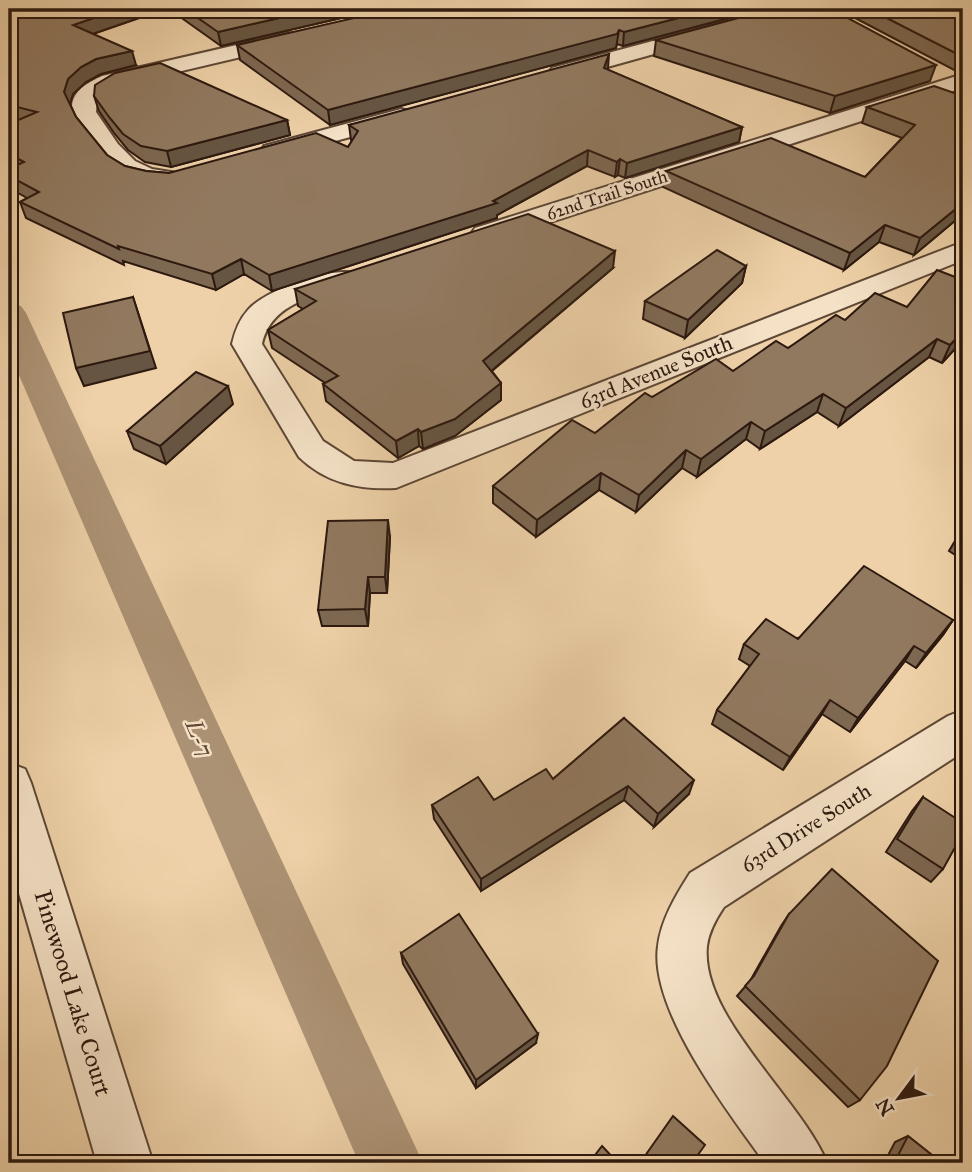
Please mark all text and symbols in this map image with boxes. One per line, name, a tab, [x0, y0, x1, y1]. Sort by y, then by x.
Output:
street label: 62nd Trail South	[544, 165, 670, 225]
street label: 63rd Avenue South	[576, 329, 737, 415]
water label: L-7	[179, 714, 221, 761]
street label: 63rd Drive South	[736, 778, 876, 878]
street label: Pinewood Lake Court	[27, 887, 119, 1100]
north arrow	[864, 1064, 934, 1134]
text: N	[871, 1094, 899, 1120]

